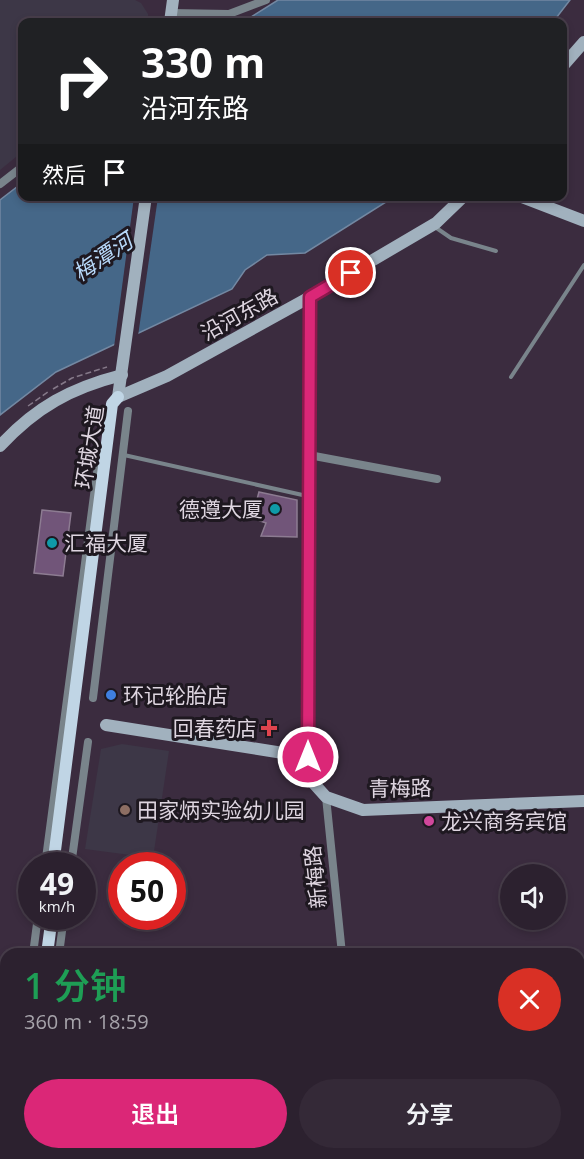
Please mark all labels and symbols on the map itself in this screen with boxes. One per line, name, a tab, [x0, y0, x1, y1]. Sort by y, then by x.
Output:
water label: 梅潭河	[66, 223, 141, 287]
pin	[325, 247, 376, 298]
street label: 沿河东路	[195, 281, 283, 347]
street label: 环城大道	[69, 403, 109, 491]
place label: 德遵大厦	[179, 495, 263, 523]
marker: 德遵大厦	[268, 502, 282, 516]
place label: 汇福大厦	[64, 529, 148, 557]
marker: 汇福大厦	[45, 536, 59, 550]
place label: 环记轮胎店	[123, 681, 228, 709]
marker: 环记轮胎店	[104, 688, 118, 702]
place label: 回春药店	[173, 714, 257, 742]
marker: 回春药店	[262, 721, 276, 735]
position arrow	[276, 725, 340, 789]
street label: 青梅路	[368, 773, 432, 803]
place label: 田家炳实验幼儿园	[137, 796, 305, 824]
marker: 田家炳实验幼儿园	[118, 803, 132, 817]
place label: 龙兴商务宾馆	[441, 807, 567, 835]
marker: 龙兴商务宾馆	[422, 814, 436, 828]
street label: 新梅路	[298, 844, 332, 910]
speed limit sign: 50	[108, 852, 186, 930]

